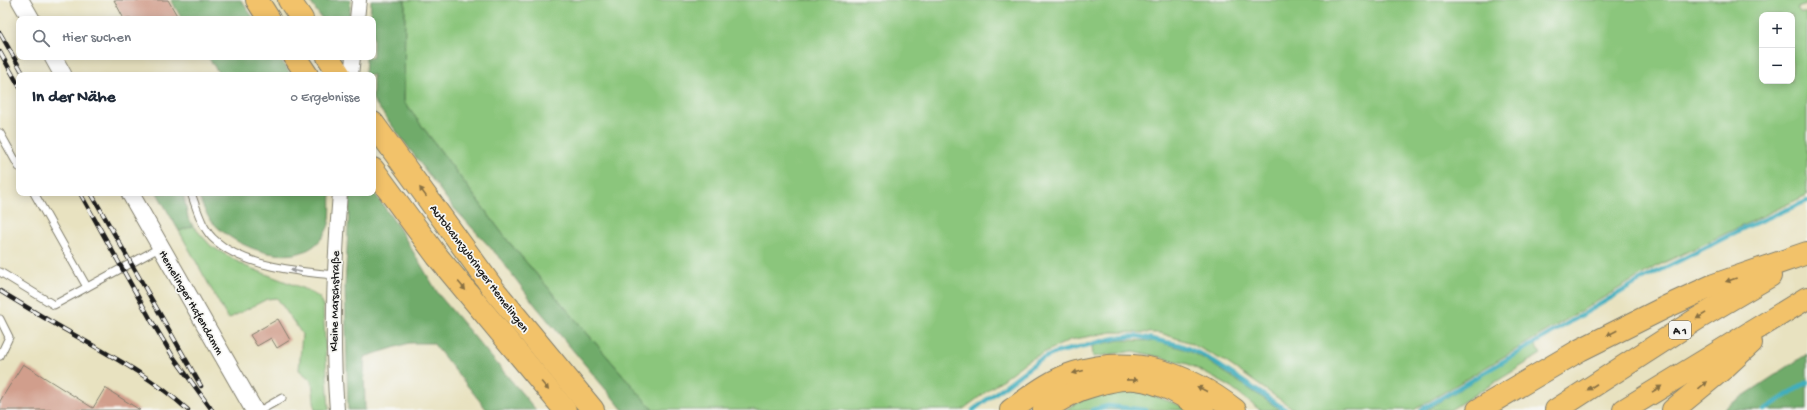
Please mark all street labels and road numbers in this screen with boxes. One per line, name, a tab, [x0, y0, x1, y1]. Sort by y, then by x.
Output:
street label: Autobahnzubringer Hemelingen	[426, 203, 531, 336]
street label: Hemelinger Hafendamm	[155, 248, 226, 358]
street label: Kleine Marschstraße	[328, 250, 344, 351]
road number: A 1	[1669, 321, 1691, 339]

